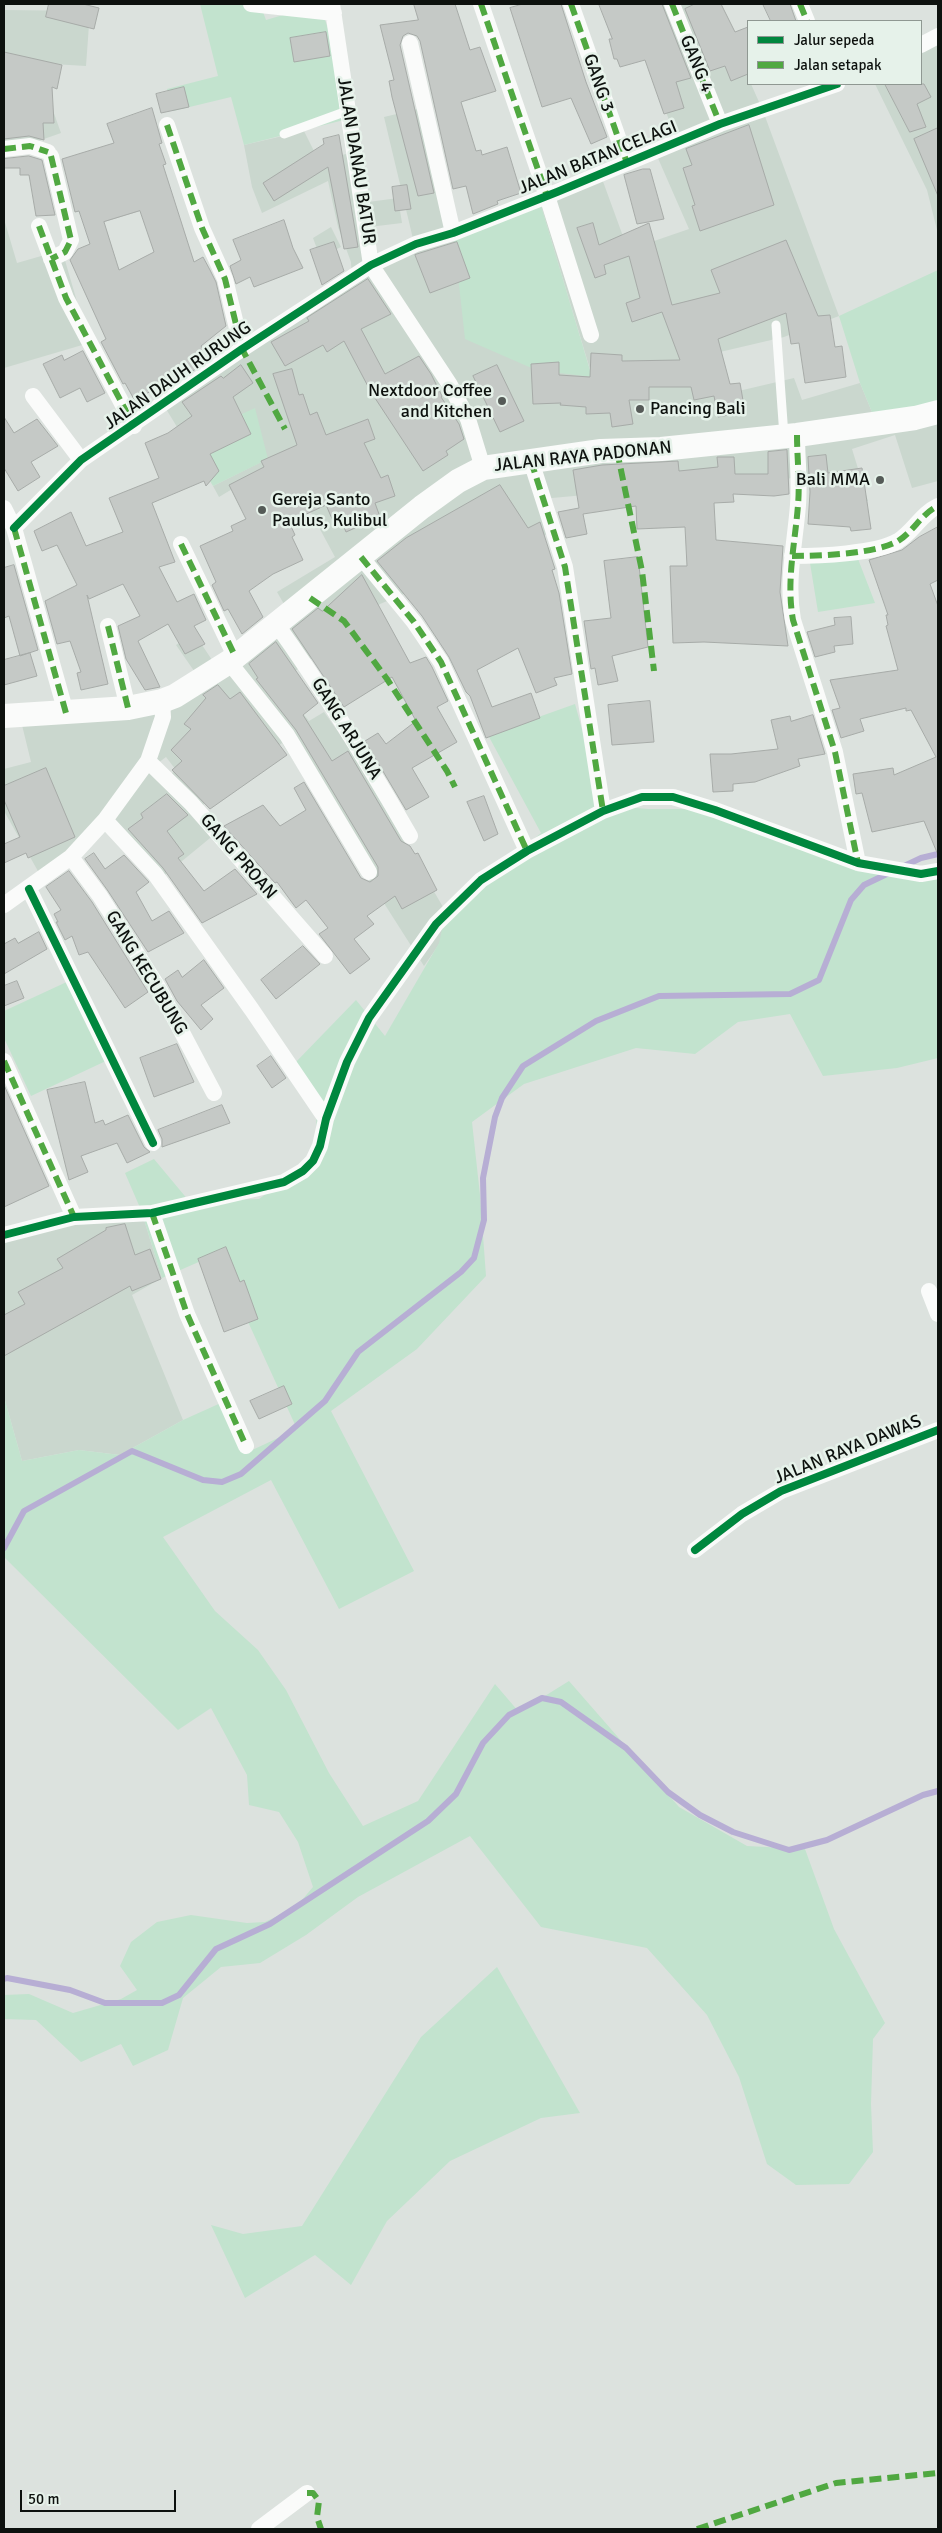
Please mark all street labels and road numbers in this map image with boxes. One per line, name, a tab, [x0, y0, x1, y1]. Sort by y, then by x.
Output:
street label: GANG 4	[675, 32, 717, 96]
street label: GANG 3	[578, 51, 618, 115]
street label: JALAN DANAU BATUR	[332, 76, 380, 246]
street label: JALAN BATAN CELAGI	[516, 116, 680, 200]
street label: JALAN DAUH RURUNG	[100, 317, 256, 435]
street label: JALAN RAYA PADONAN	[493, 437, 673, 477]
street label: GANG ARJUNA	[306, 674, 386, 784]
street label: GANG PROAN	[195, 810, 281, 904]
street label: GANG KECUBUNG	[100, 907, 192, 1039]
street label: JALAN RAYA DAWAS	[771, 1411, 925, 1489]

